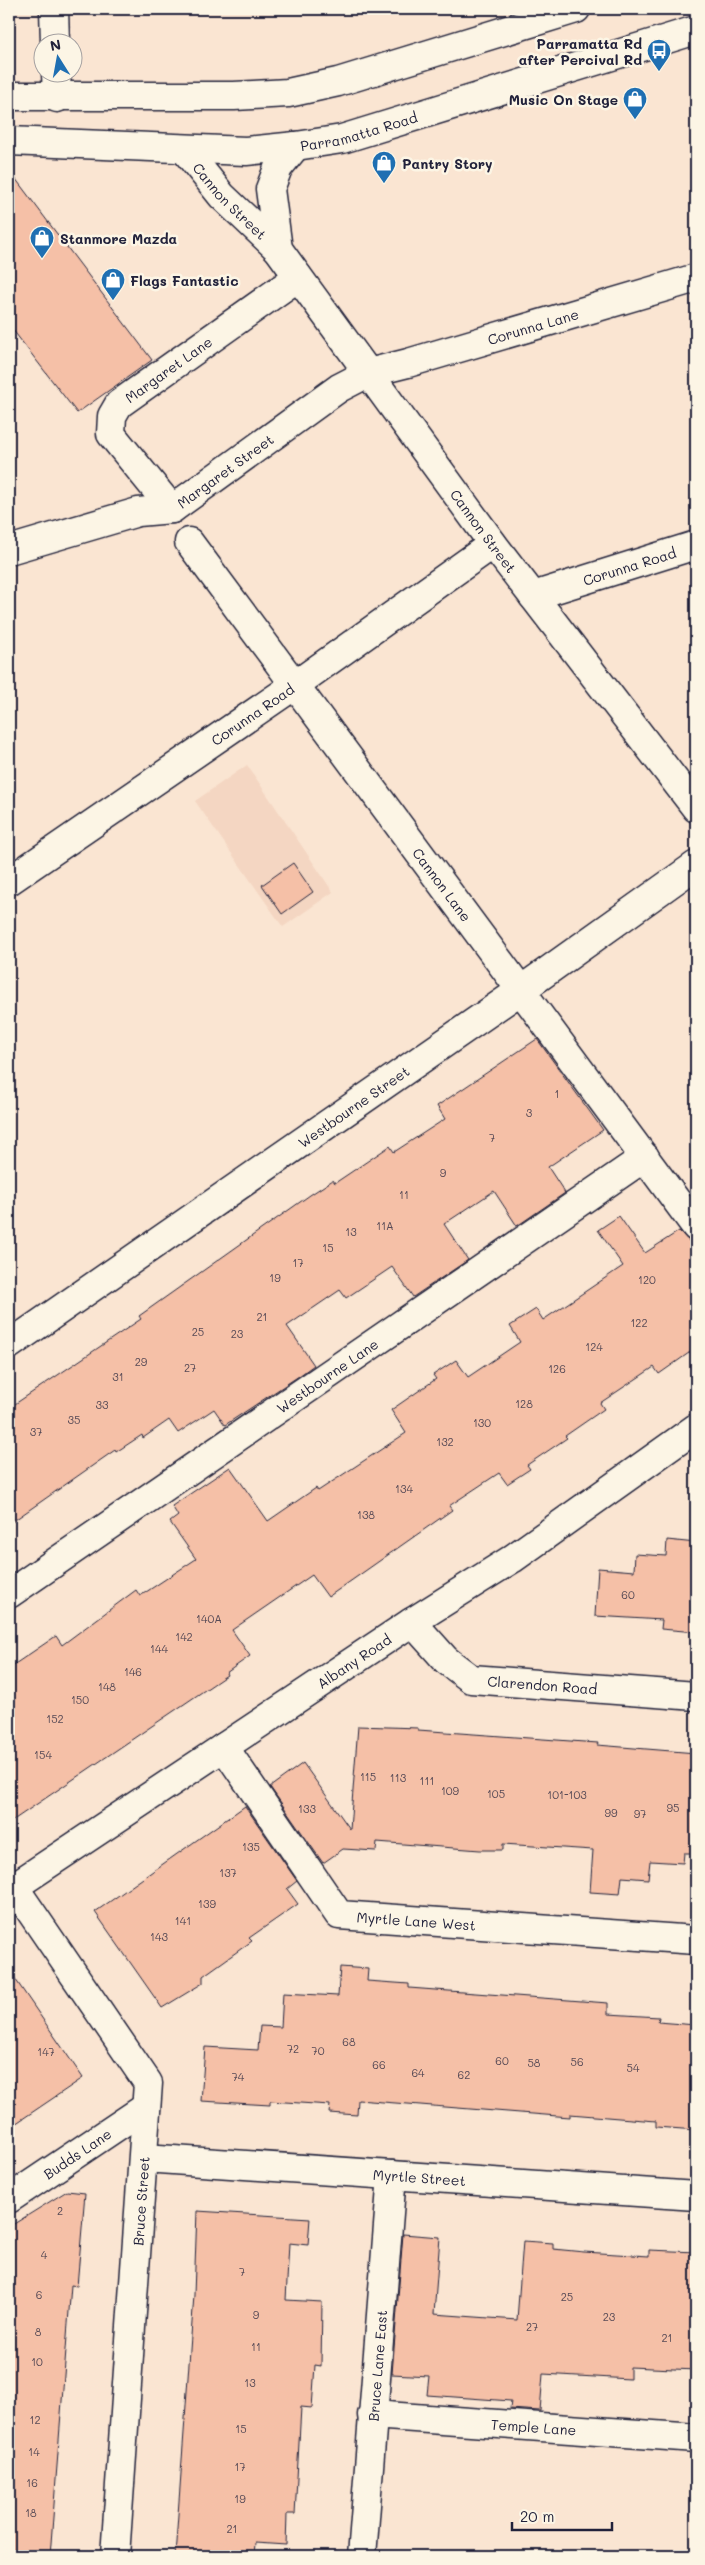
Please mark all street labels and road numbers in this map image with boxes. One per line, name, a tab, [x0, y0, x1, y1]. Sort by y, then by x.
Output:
street label: Parramatta Road	[299, 107, 420, 155]
street label: Cannon Street	[189, 158, 271, 243]
street label: Corunna Lane	[485, 304, 581, 349]
street label: Margaret Lane	[121, 332, 216, 407]
street label: Margaret Street	[173, 429, 277, 512]
street label: Cannon Street	[447, 485, 521, 576]
street label: Corunna Road	[580, 542, 678, 589]
street label: Corunna Road	[207, 679, 298, 749]
street label: Cannon Lane	[409, 844, 476, 925]
street label: Westbourne Street	[294, 1061, 413, 1152]
street label: Westbourne Lane	[273, 1334, 382, 1417]
street label: Albany Road	[313, 1629, 395, 1692]
street label: Clarendon Road	[487, 1671, 598, 1698]
street label: Myrtle Lane West	[356, 1907, 476, 1934]
street label: Budds Lane	[39, 2124, 115, 2183]
street label: Bruce Street	[128, 2156, 154, 2246]
street label: Myrtle Street	[372, 2164, 466, 2190]
street label: Bruce Lane East	[363, 2309, 391, 2422]
street label: Temple Lane	[490, 2414, 577, 2439]

